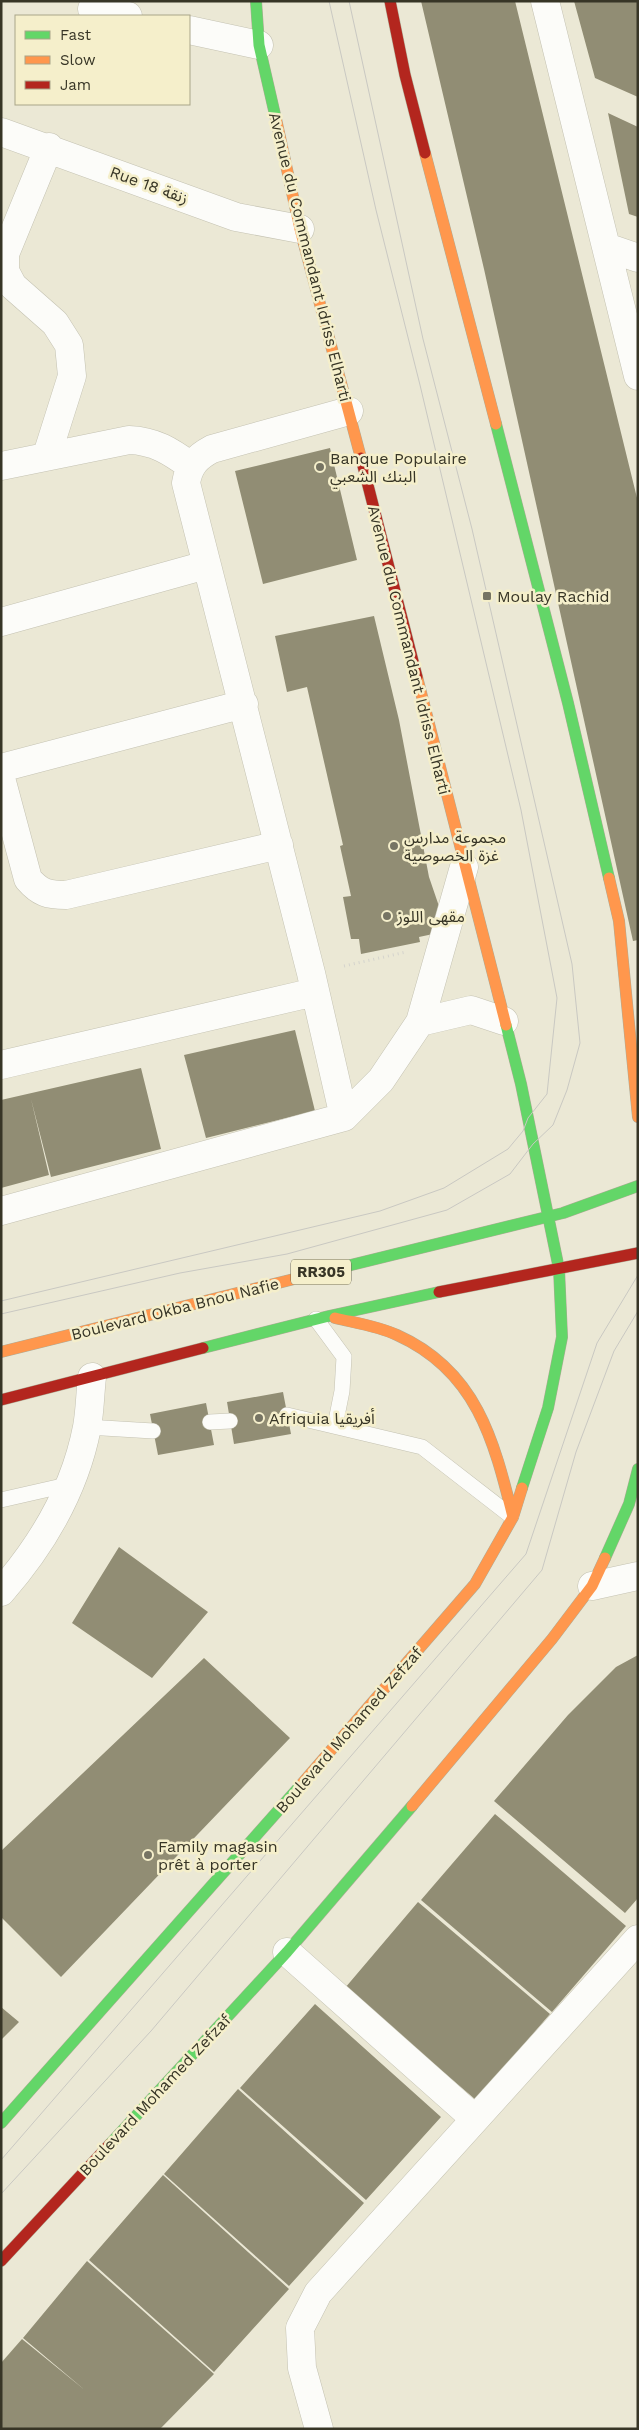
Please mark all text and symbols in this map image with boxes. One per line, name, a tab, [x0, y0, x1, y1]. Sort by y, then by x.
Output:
legend	[15, 15, 190, 105]
text: Fast	[60, 26, 92, 44]
text: Slow	[60, 51, 96, 69]
text: Jam	[60, 76, 91, 94]
street label: Avenue du Commandant Idriss Elharti	[265, 110, 355, 404]
street label: Rue 18 زنقة	[107, 162, 191, 208]
place label: Banque Populaire البنك الشعبي	[330, 449, 467, 488]
marker: Banque Populaire البنك الشعبي	[314, 461, 326, 473]
street label: Avenue du Commandant Idriss Elharti	[364, 503, 454, 797]
place label: Moulay Rachid	[497, 587, 610, 606]
marker: Moulay Rachid	[481, 590, 493, 602]
place label: مجموعة مدارس غزة الخصوصية	[404, 828, 506, 865]
marker: مجموعة مدارس غزة الخصوصية	[388, 840, 400, 852]
place label: مقهى اللوز	[396, 907, 465, 926]
marker: مقهى اللوز	[381, 910, 393, 922]
road number: RR305	[291, 1260, 351, 1284]
street label: Boulevard Okba Bnou Nafie	[69, 1274, 281, 1344]
place label: Afriquia أفريقيا	[269, 1408, 375, 1428]
marker: Afriquia أفريقيا	[253, 1412, 265, 1424]
street label: Boulevard Mohamed Zefzaf	[272, 1643, 427, 1817]
place label: Family magasin prêt à porter	[158, 1837, 278, 1874]
marker: Family magasin prêt à porter	[142, 1849, 154, 1861]
street label: Boulevard Mohamed Zefzaf	[75, 2010, 235, 2180]

